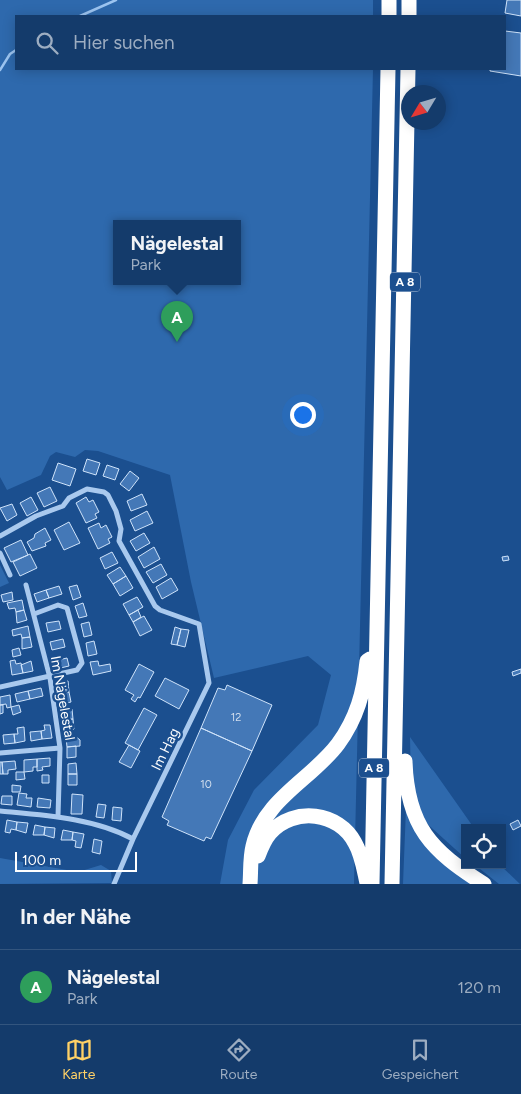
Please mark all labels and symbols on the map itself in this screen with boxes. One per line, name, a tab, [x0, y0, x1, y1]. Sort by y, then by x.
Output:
north arrow	[401, 85, 446, 130]
road number: A 8	[390, 272, 420, 292]
pin: A	[161, 301, 193, 342]
your location	[290, 402, 316, 428]
street label: Im Nägelestal	[47, 654, 78, 742]
house number: 12	[231, 711, 241, 724]
street label: Im Hag	[148, 725, 183, 773]
road number: A 8	[359, 758, 389, 778]
house number: 10	[200, 778, 212, 791]
scale bar	[15, 849, 138, 872]

